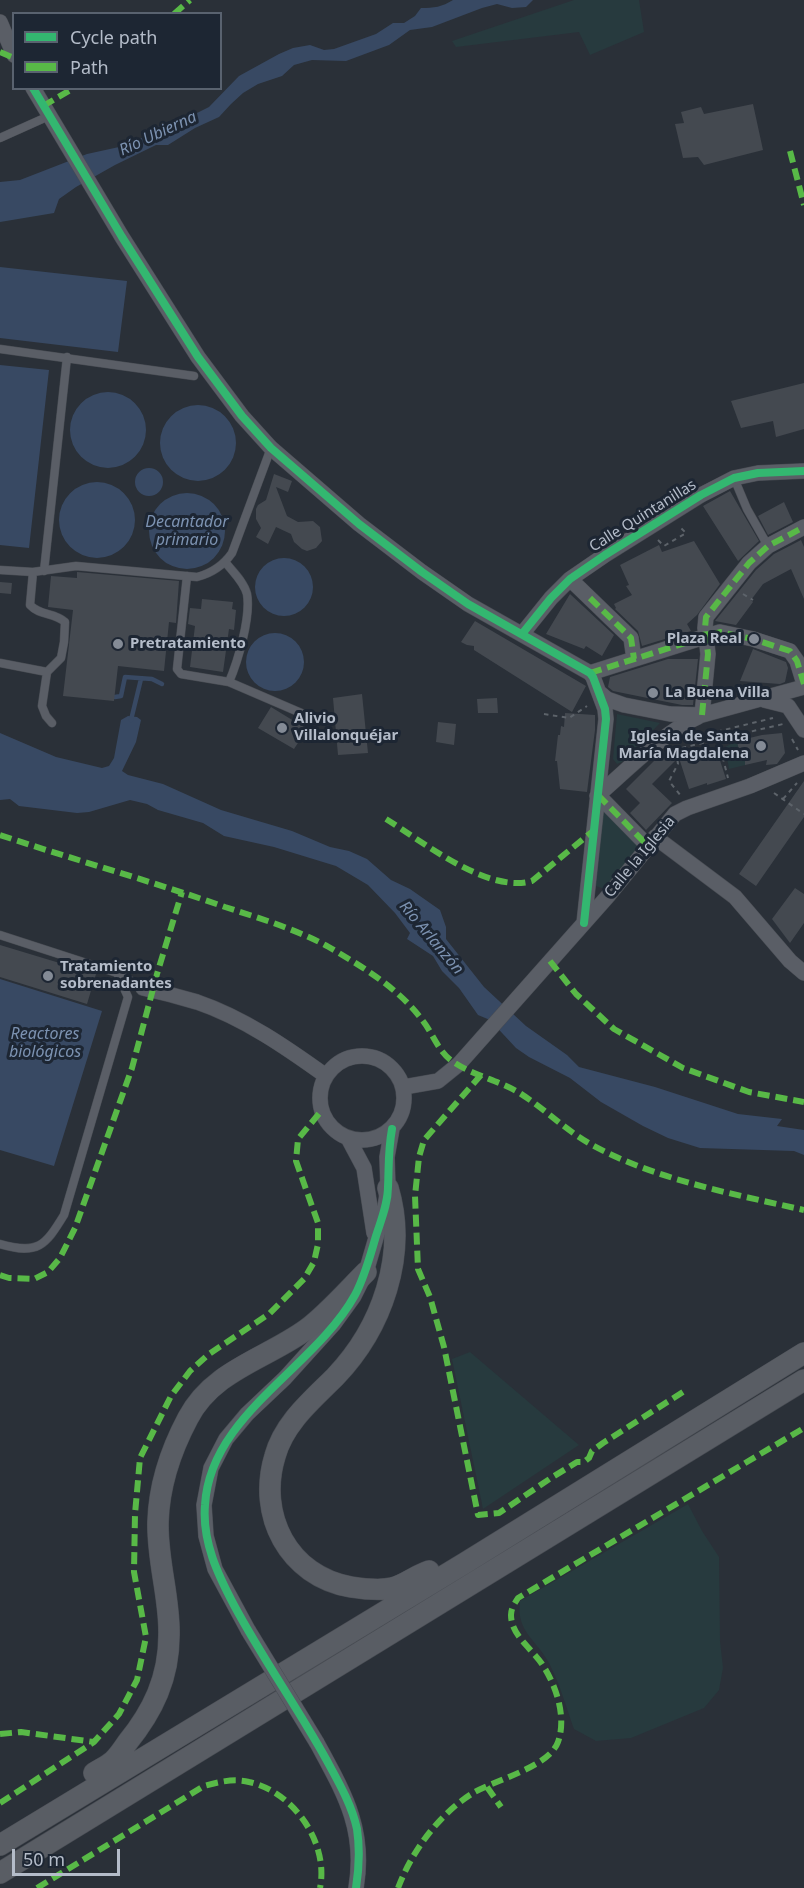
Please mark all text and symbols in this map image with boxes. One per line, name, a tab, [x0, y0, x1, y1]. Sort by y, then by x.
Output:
legend	[12, 12, 222, 90]
text: Cycle path	[70, 25, 157, 49]
text: Path	[70, 55, 109, 79]
water label: Río Ubierna	[116, 108, 200, 160]
street label: Calle Quintanillas	[586, 476, 700, 556]
water label: Decantador primario	[145, 512, 229, 550]
place label: Plaza Real	[667, 630, 742, 648]
marker: Plaza Real	[747, 632, 761, 646]
place label: Pretratamiento	[130, 635, 246, 653]
marker: Pretratamiento	[111, 637, 125, 651]
place label: La Buena Villa	[665, 684, 770, 702]
marker: La Buena Villa	[646, 686, 660, 700]
place label: Alivio Villalonquéjar	[294, 710, 398, 745]
marker: Alivio Villalonquéjar	[275, 721, 289, 735]
place label: Iglesia de Santa María Magdalena	[619, 728, 749, 763]
marker: Iglesia de Santa María Magdalena	[754, 739, 768, 753]
street label: Calle la Iglesia	[601, 813, 679, 901]
water label: Río Arlanzón	[395, 897, 467, 979]
place label: Tratamiento sobrenadantes	[60, 958, 172, 993]
marker: Tratamiento sobrenadantes	[41, 969, 55, 983]
water label: Reactores biológicos	[9, 1024, 81, 1062]
scale bar	[15, 1837, 123, 1875]
text: 50 m	[23, 1847, 65, 1871]

